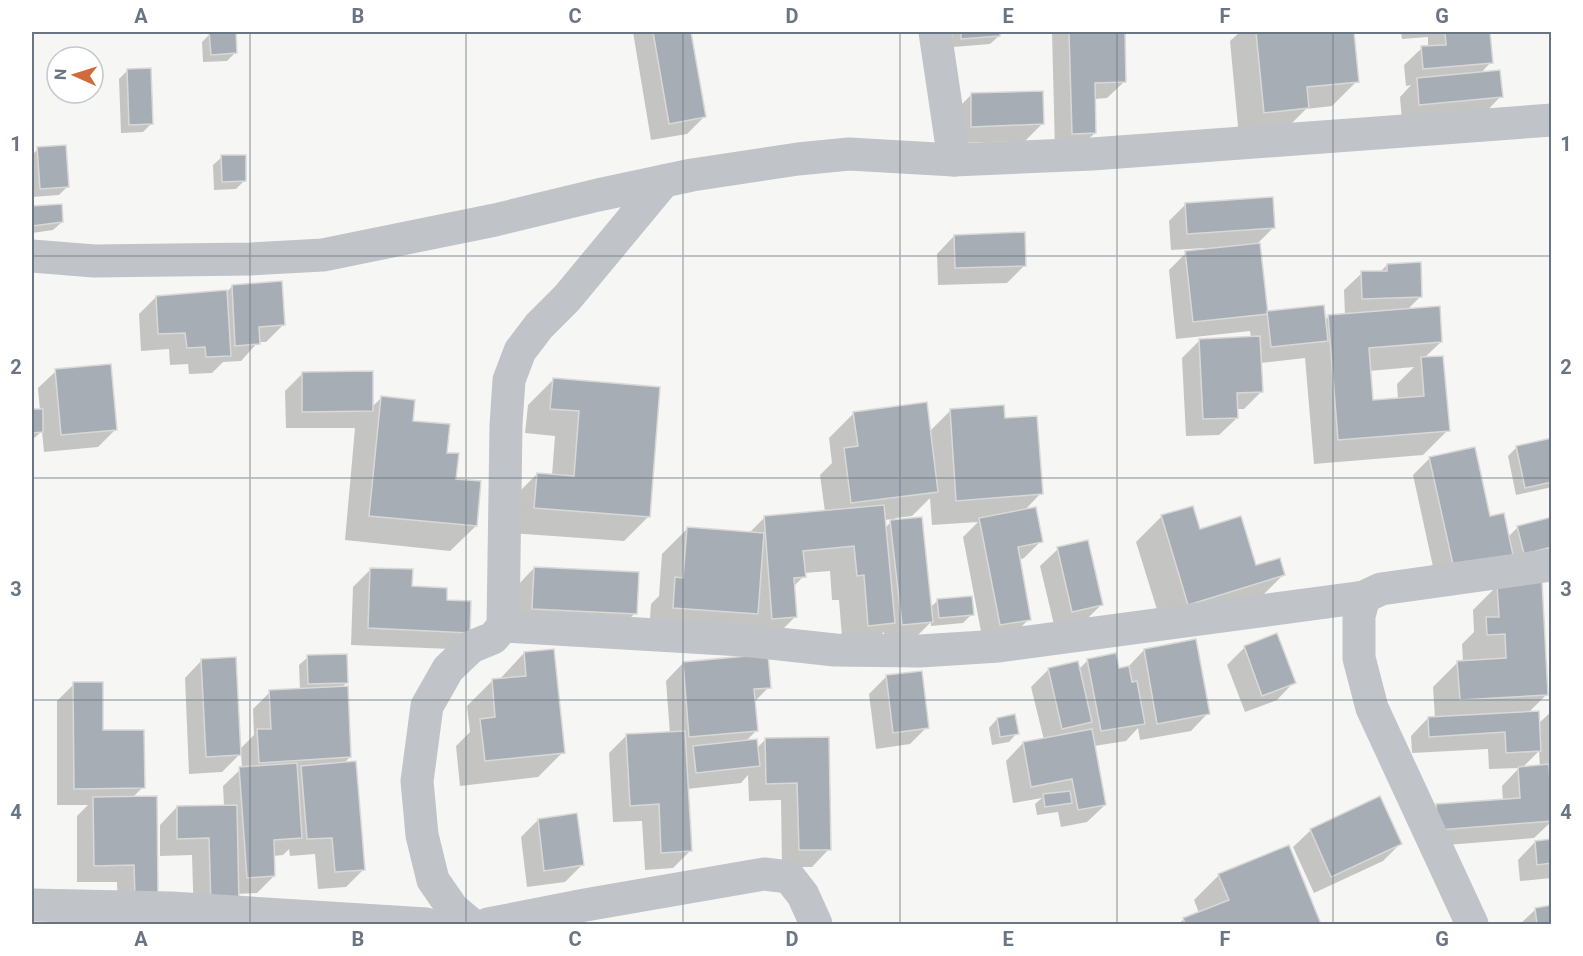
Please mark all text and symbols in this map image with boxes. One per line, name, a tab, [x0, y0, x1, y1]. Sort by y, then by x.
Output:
text: A	[134, 4, 148, 28]
text: B	[352, 4, 364, 28]
text: C	[568, 4, 582, 28]
text: D	[786, 4, 799, 28]
text: E	[1002, 4, 1014, 28]
text: F	[1220, 4, 1231, 28]
text: G	[1435, 4, 1449, 28]
north arrow	[45, 45, 105, 105]
text: N	[51, 68, 70, 80]
text: 1	[10, 132, 22, 156]
text: 1	[1560, 132, 1572, 156]
text: 2	[10, 355, 22, 379]
text: 2	[1560, 355, 1572, 379]
text: 3	[10, 577, 22, 601]
text: 3	[1560, 577, 1572, 601]
text: 4	[10, 800, 22, 824]
text: 4	[1560, 800, 1572, 824]
text: A	[134, 927, 148, 951]
text: B	[352, 927, 364, 951]
text: C	[568, 927, 582, 951]
text: D	[786, 927, 799, 951]
text: E	[1002, 927, 1014, 951]
text: F	[1220, 927, 1231, 951]
text: G	[1435, 927, 1449, 951]

